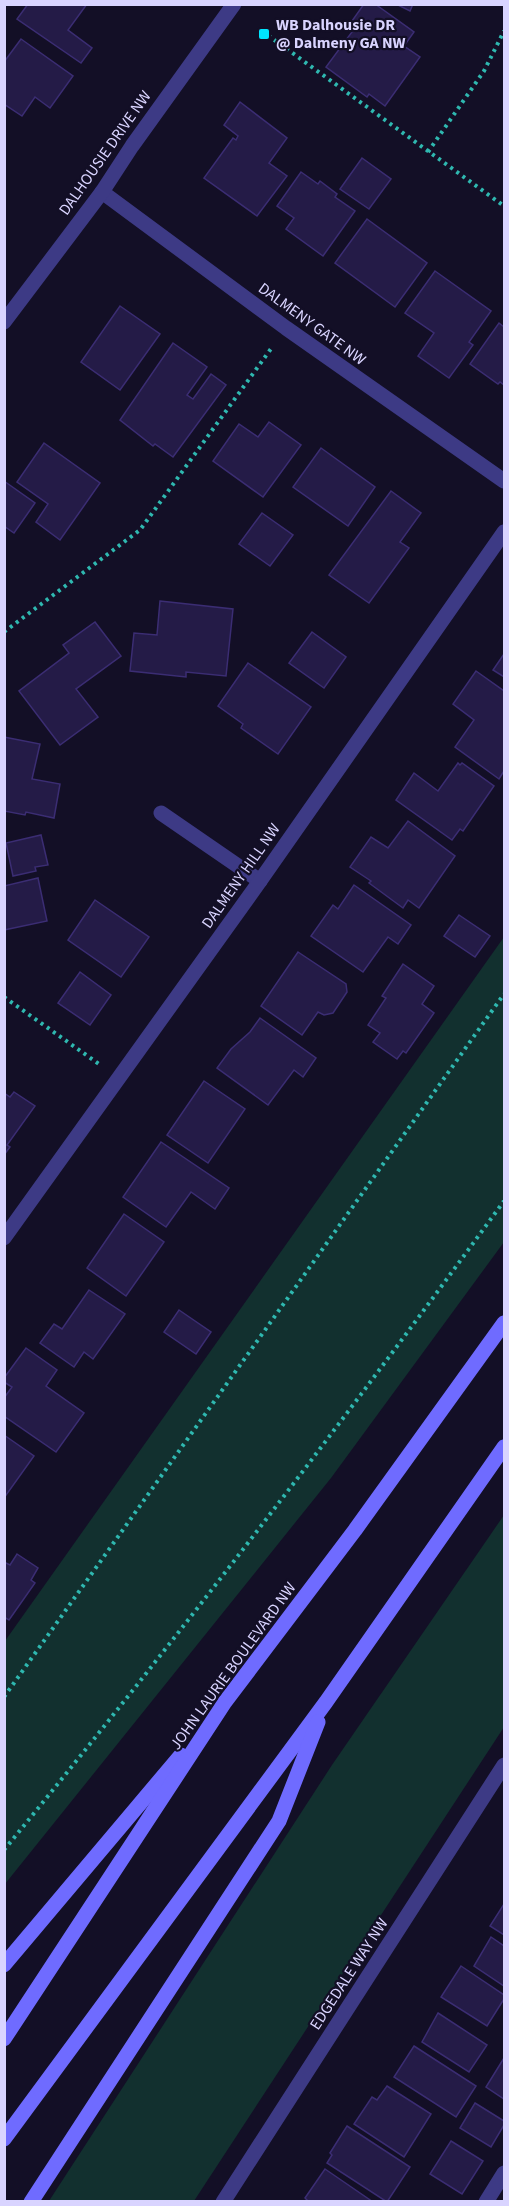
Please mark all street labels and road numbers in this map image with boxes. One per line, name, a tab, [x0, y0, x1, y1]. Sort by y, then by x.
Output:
street label: DALHOUSIE DRIVE NW	[54, 86, 157, 220]
street label: DALMENY GATE NW	[254, 277, 371, 371]
street label: DALMENY HILL NW	[197, 819, 286, 933]
street label: JOHN LAURIE BOULEVARD NW	[165, 1577, 302, 1754]
street label: EDGEDALE WAY NW	[305, 1914, 394, 2034]

